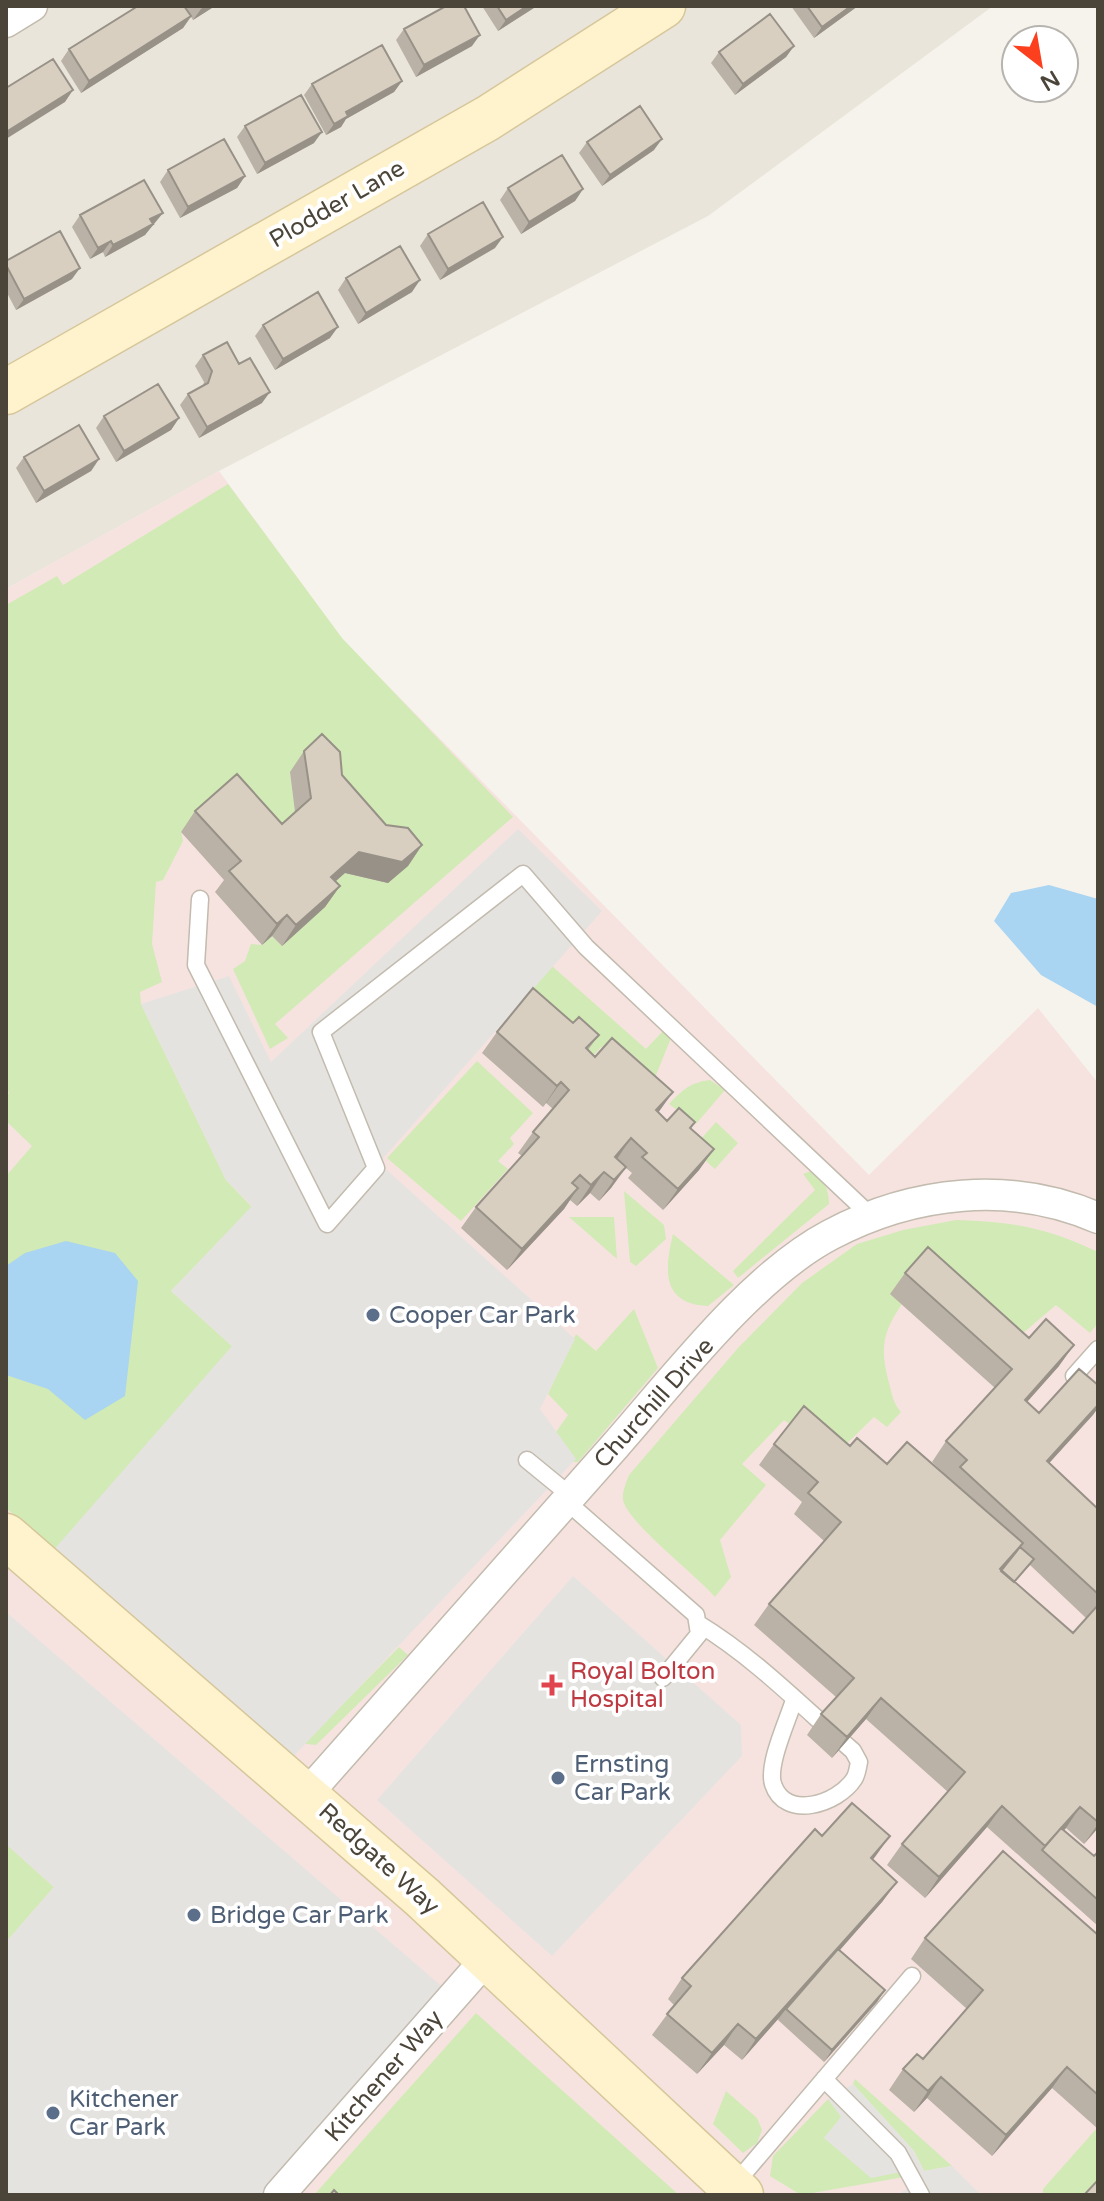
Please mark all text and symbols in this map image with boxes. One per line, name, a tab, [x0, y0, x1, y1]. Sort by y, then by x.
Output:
north arrow	[1000, 24, 1080, 104]
text: N	[1036, 65, 1064, 96]
street label: Plodder Lane	[264, 154, 410, 254]
place label: Cooper Car Park	[389, 1301, 576, 1330]
marker: Cooper Car Park	[364, 1306, 382, 1324]
street label: Churchill Drive	[588, 1332, 720, 1474]
place label: Royal Bolton Hospital	[570, 1657, 715, 1714]
marker: Royal Bolton Hospital	[541, 1674, 563, 1696]
place label: Ernsting Car Park	[574, 1750, 671, 1807]
marker: Ernsting Car Park	[549, 1769, 567, 1787]
street label: Redgate Way	[313, 1797, 445, 1921]
place label: Bridge Car Park	[210, 1901, 389, 1930]
marker: Bridge Car Park	[185, 1906, 203, 1924]
street label: Kitchener Way	[319, 2004, 449, 2148]
place label: Kitchener Car Park	[69, 2085, 179, 2142]
marker: Kitchener Car Park	[44, 2104, 62, 2122]

